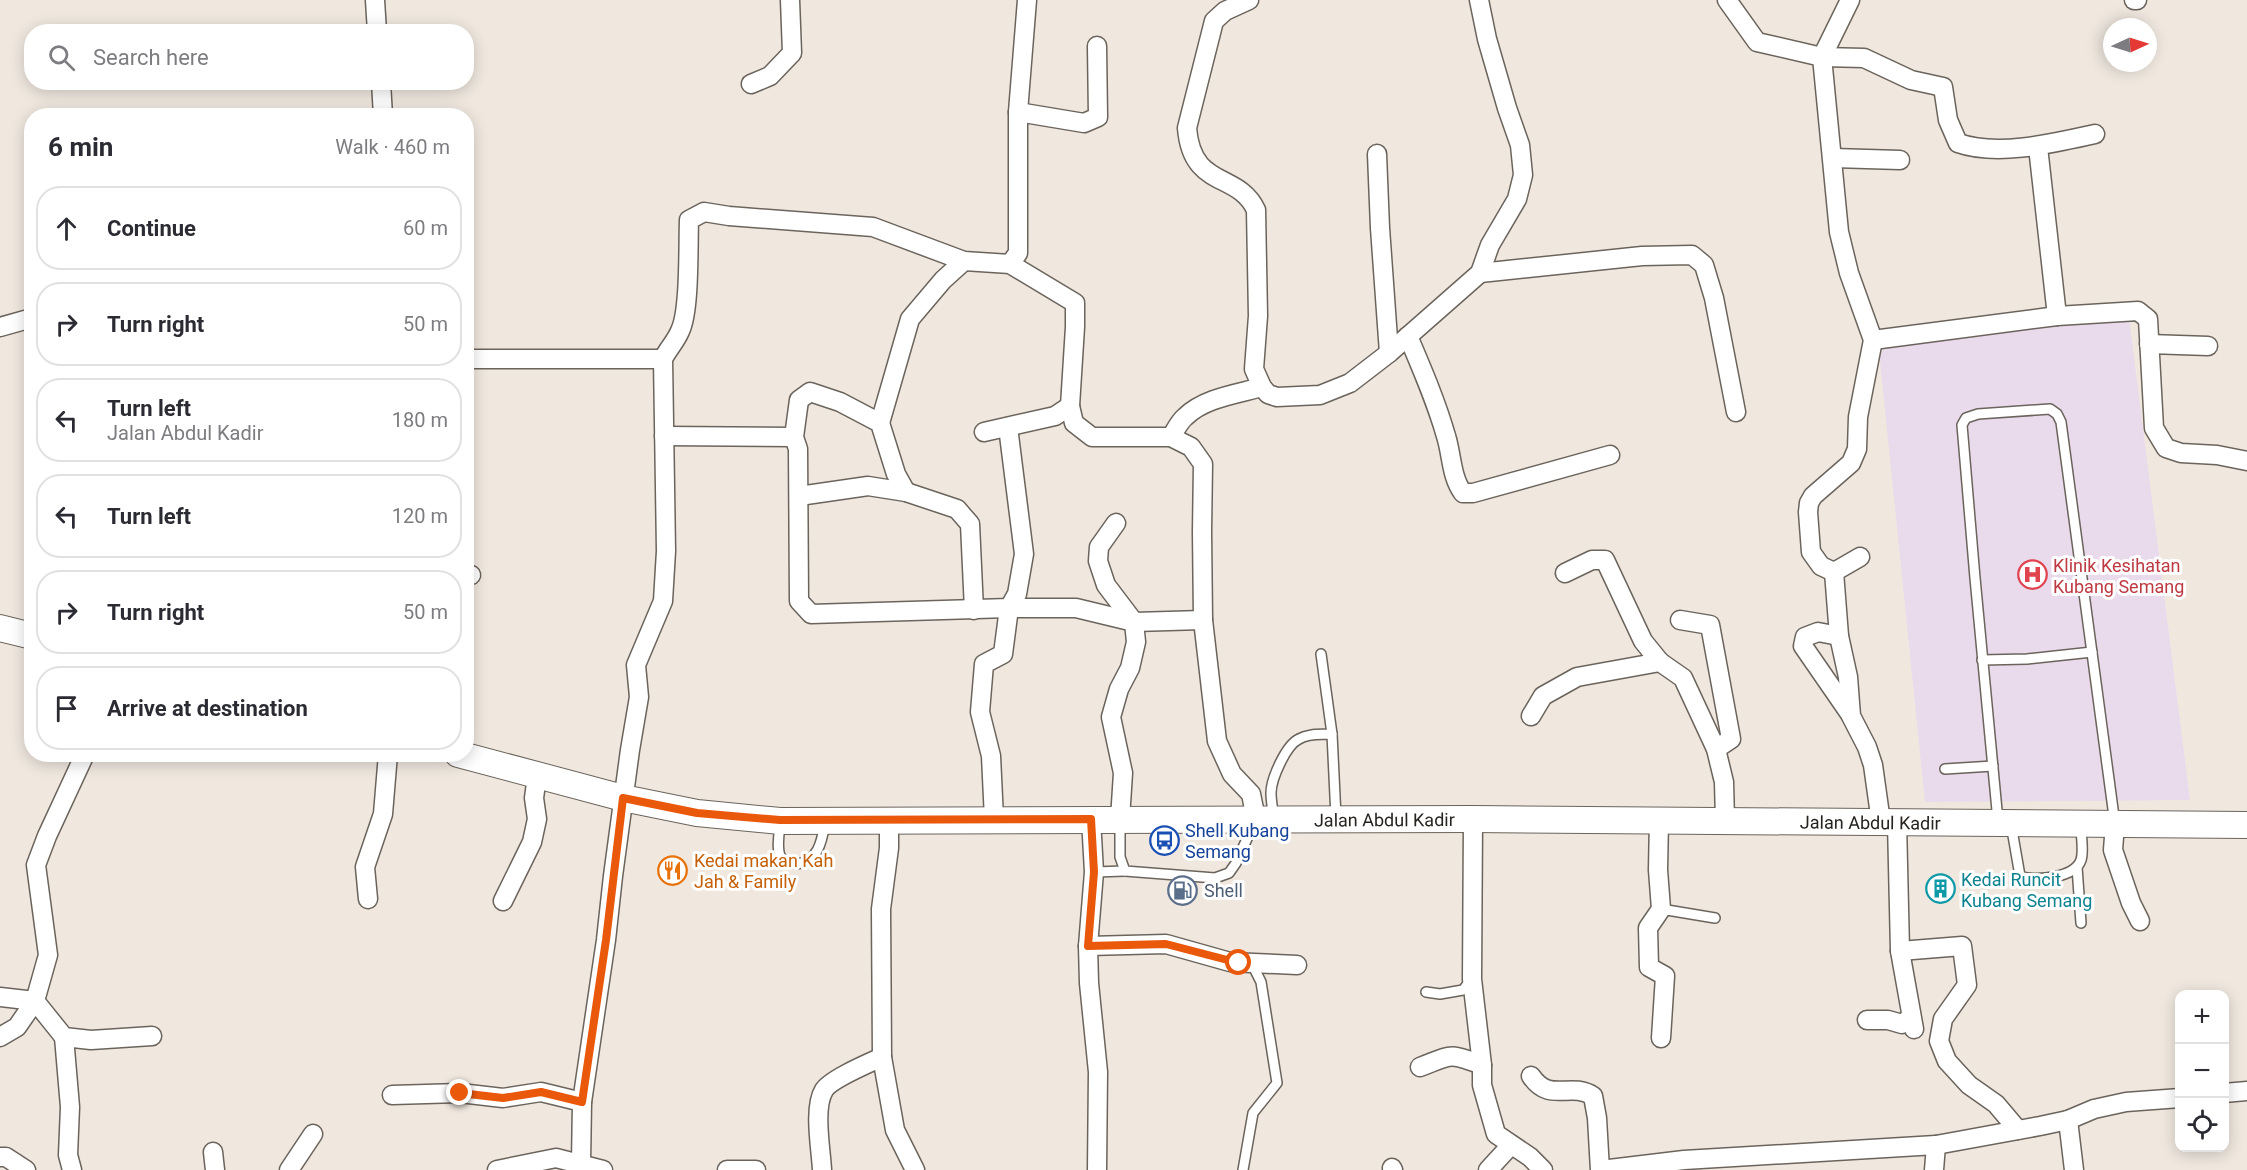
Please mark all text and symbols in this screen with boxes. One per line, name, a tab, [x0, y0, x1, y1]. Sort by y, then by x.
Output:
north arrow	[2103, 18, 2157, 72]
search box	[24, 24, 474, 90]
icon: search	[45, 41, 78, 74]
text: Search here	[93, 45, 209, 70]
text: 6 min	[48, 132, 113, 162]
text: Walk · 460 m	[335, 135, 450, 159]
icon: ahead	[50, 212, 83, 245]
text: Continue	[107, 216, 196, 241]
text: 60 m	[403, 216, 448, 240]
icon: right	[50, 308, 83, 341]
text: Turn right	[107, 312, 204, 337]
text: 50 m	[403, 312, 448, 336]
text: Turn left	[107, 396, 191, 421]
icon: left	[50, 404, 83, 437]
text: 180 m	[392, 408, 448, 432]
text: Jalan Abdul Kadir	[107, 421, 263, 445]
icon: left	[50, 500, 83, 533]
text: Turn left	[107, 504, 191, 529]
text: 120 m	[392, 504, 448, 528]
place label: Klinik Kesihatan Kubang Semang	[2053, 555, 2184, 597]
hospital icon: Klinik Kesihatan Kubang Semang	[2016, 559, 2048, 591]
icon: right	[50, 596, 83, 629]
text: Turn right	[107, 600, 204, 625]
text: 50 m	[403, 600, 448, 624]
icon: arrive	[50, 692, 83, 725]
text: Arrive at destination	[107, 696, 308, 721]
street label: Jalan Abdul Kadir	[1314, 809, 1455, 830]
street label: Jalan Abdul Kadir	[1800, 811, 1941, 833]
place label: Shell Kubang Semang	[1185, 820, 1289, 862]
bus stop icon: Shell Kubang Semang	[1148, 824, 1180, 856]
place label: Kedai makan Kah Jah & Family	[694, 850, 833, 892]
restaurant icon: Kedai makan Kah Jah & Family	[657, 854, 689, 886]
place label: Kedai Runcit Kubang Semang	[1961, 869, 2092, 911]
building icon: Kedai Runcit Kubang Semang	[1924, 873, 1956, 905]
fuel station icon: Shell	[1167, 874, 1199, 906]
place label: Shell	[1204, 880, 1243, 901]
route start	[1225, 949, 1251, 975]
map controls	[2175, 990, 2229, 1152]
button: +	[2175, 990, 2229, 1044]
button: −	[2175, 1044, 2229, 1098]
route end	[446, 1079, 472, 1105]
button: locate	[2175, 1098, 2229, 1152]

